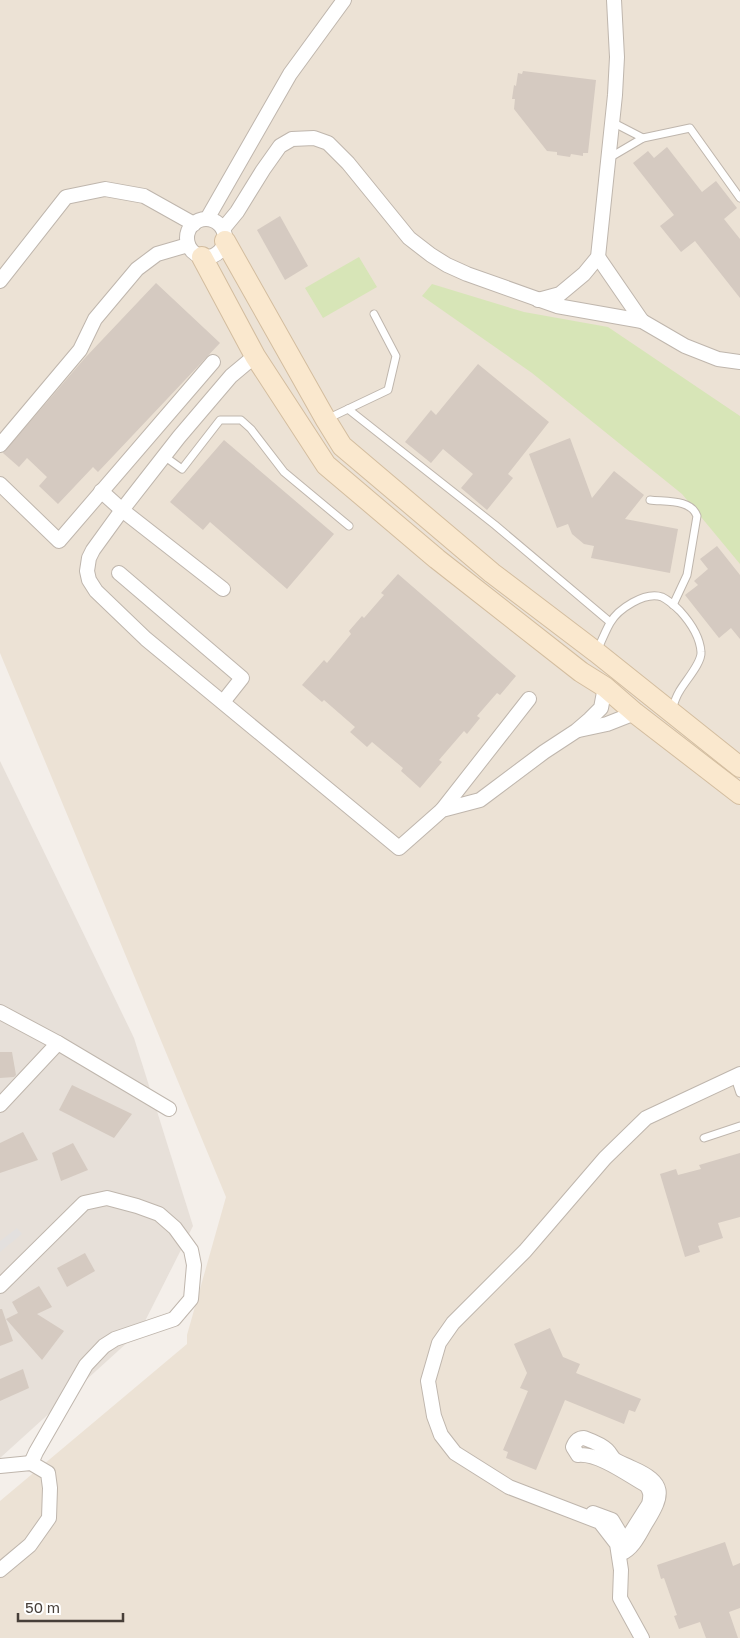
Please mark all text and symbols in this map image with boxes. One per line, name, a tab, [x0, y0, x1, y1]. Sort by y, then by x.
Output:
scale bar	[18, 1590, 122, 1622]
text: 50 m	[25, 1598, 60, 1616]

